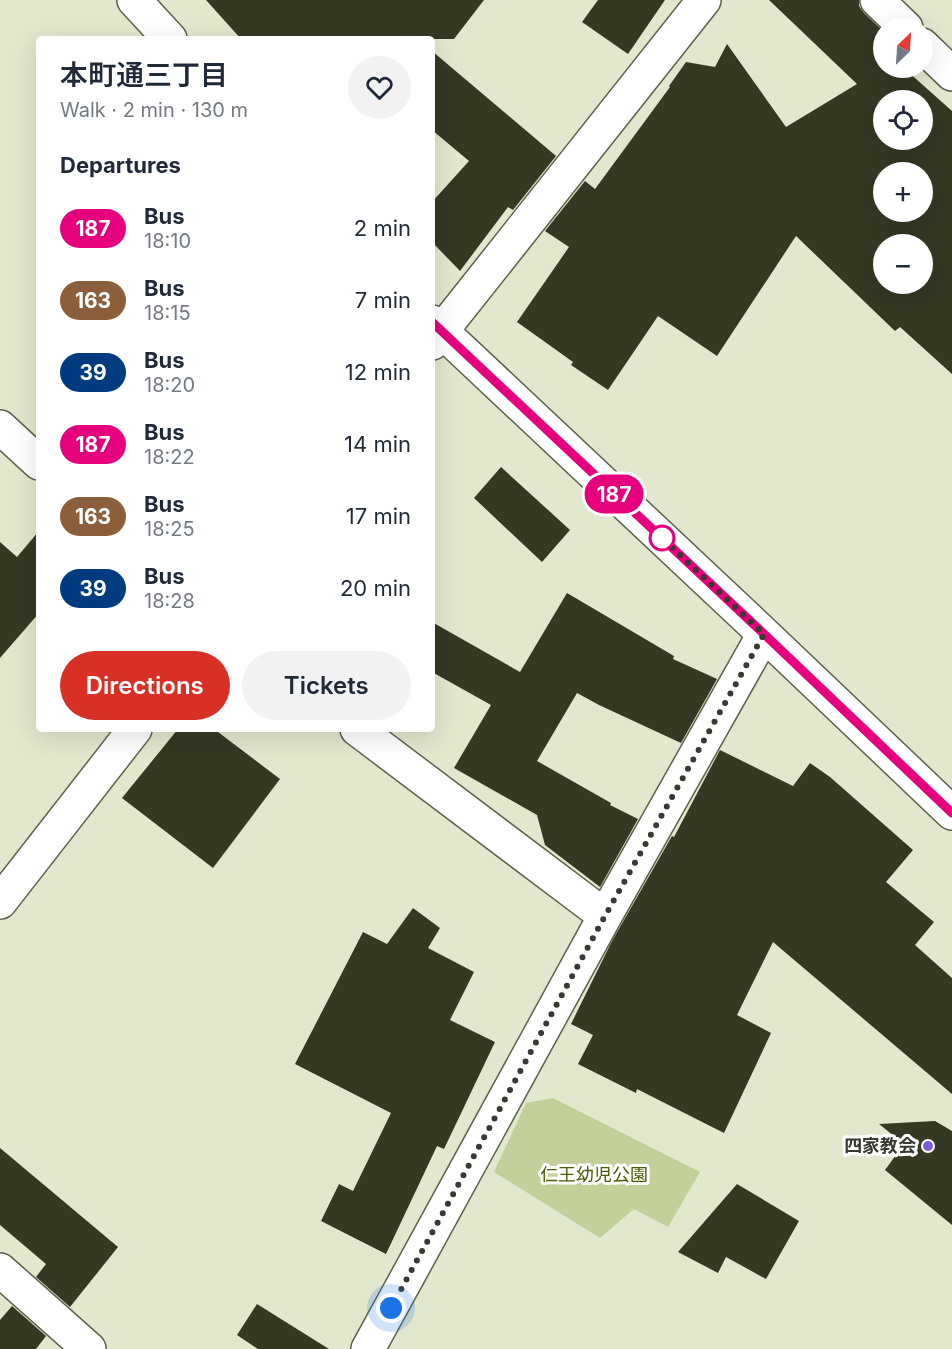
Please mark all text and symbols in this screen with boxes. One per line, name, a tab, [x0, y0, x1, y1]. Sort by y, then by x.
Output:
north arrow	[873, 18, 933, 78]
map controls	[873, 18, 933, 294]
button: heart	[348, 56, 411, 119]
text: 本町通三丁目	[60, 58, 228, 92]
button: locate	[873, 90, 933, 150]
text: Walk · 2 min · 130 m	[60, 98, 248, 122]
text: Departures	[60, 152, 181, 178]
button: +	[873, 162, 933, 222]
text: Bus	[144, 203, 185, 229]
text: 2 min	[354, 215, 411, 241]
text: 187	[76, 216, 110, 241]
text: 18:10	[144, 229, 191, 253]
button: −	[873, 234, 933, 294]
text: Bus	[144, 275, 185, 301]
text: 7 min	[355, 287, 411, 313]
text: 163	[75, 288, 111, 313]
text: 18:15	[144, 301, 191, 325]
text: Bus	[144, 347, 185, 373]
text: 12 min	[345, 359, 411, 385]
text: 39	[79, 360, 107, 385]
text: 18:20	[144, 373, 195, 397]
text: Bus	[144, 419, 185, 445]
text: 14 min	[344, 431, 411, 457]
text: 187	[76, 432, 110, 457]
text: 18:22	[144, 445, 195, 469]
line badge: 187	[580, 474, 648, 514]
text: 187	[597, 482, 631, 507]
text: Bus	[144, 491, 185, 517]
text: 17 min	[346, 503, 411, 529]
text: 163	[75, 504, 111, 529]
text: 18:25	[144, 517, 195, 541]
unlabelled marker	[649, 525, 675, 551]
text: Bus	[144, 563, 185, 589]
text: 20 min	[340, 575, 411, 601]
text: 39	[79, 576, 107, 601]
text: 18:28	[144, 589, 195, 613]
button: Directions	[60, 651, 230, 720]
button: Tickets	[242, 651, 411, 720]
place label: 四家教会	[844, 1135, 916, 1156]
marker: 四家教会	[921, 1139, 935, 1153]
park label: 仁王幼児公園	[540, 1164, 648, 1185]
your location	[376, 1293, 406, 1323]

